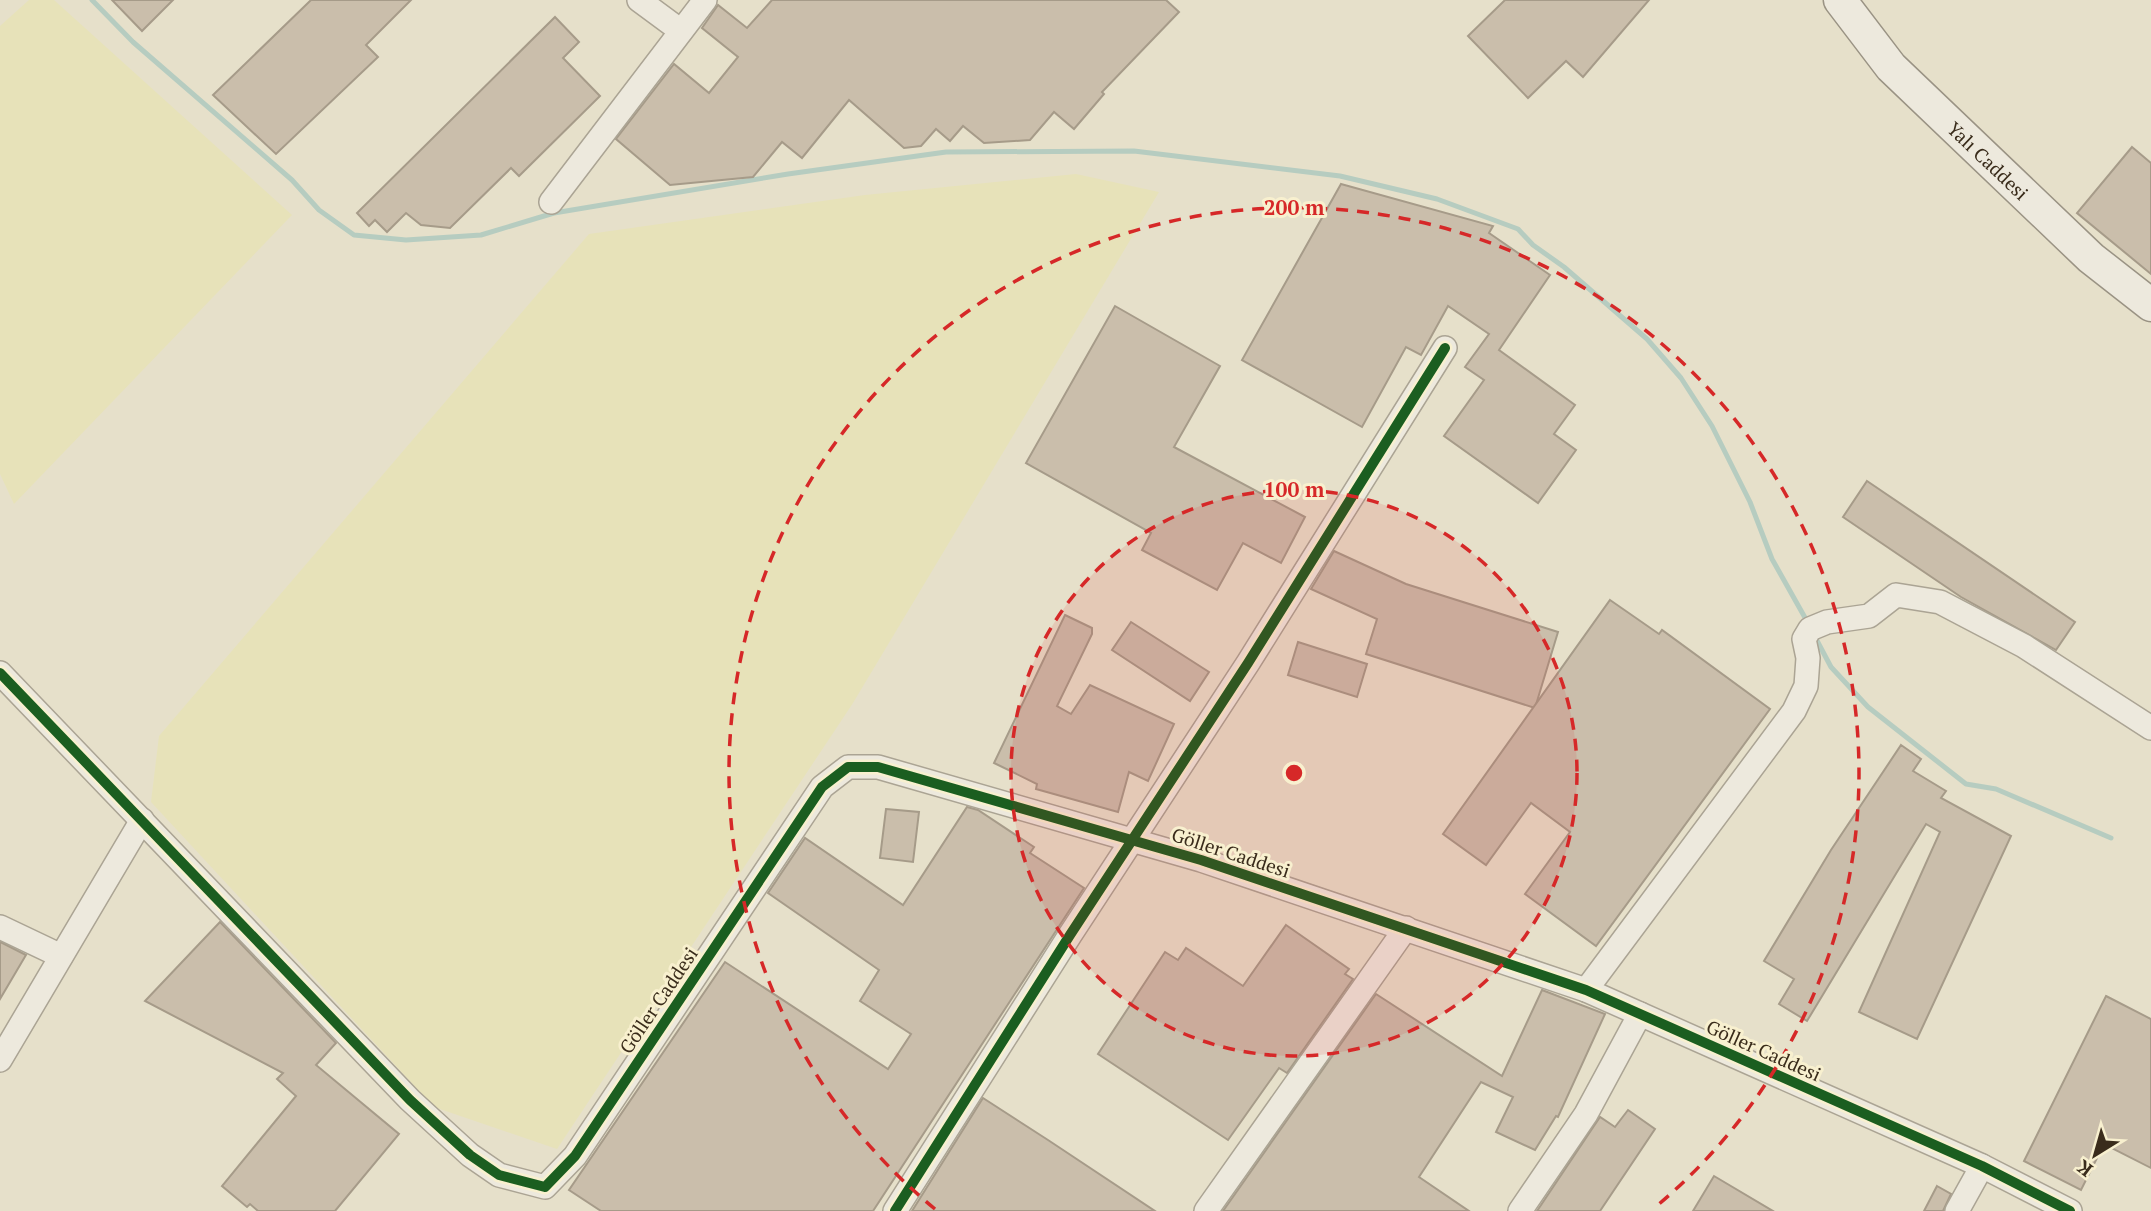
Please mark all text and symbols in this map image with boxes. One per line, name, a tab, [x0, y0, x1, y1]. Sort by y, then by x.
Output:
street label: Yalı Caddesi	[1943, 116, 2034, 205]
text: 200 m	[1264, 193, 1325, 221]
text: 100 m	[1264, 475, 1325, 503]
centre of rings	[1282, 761, 1306, 785]
street label: Göller Caddesi	[1169, 821, 1293, 883]
street label: Göller Caddesi	[613, 942, 703, 1058]
street label: Göller Caddesi	[1703, 1014, 1825, 1086]
north arrow	[2060, 1120, 2130, 1190]
text: K	[2071, 1155, 2097, 1183]

